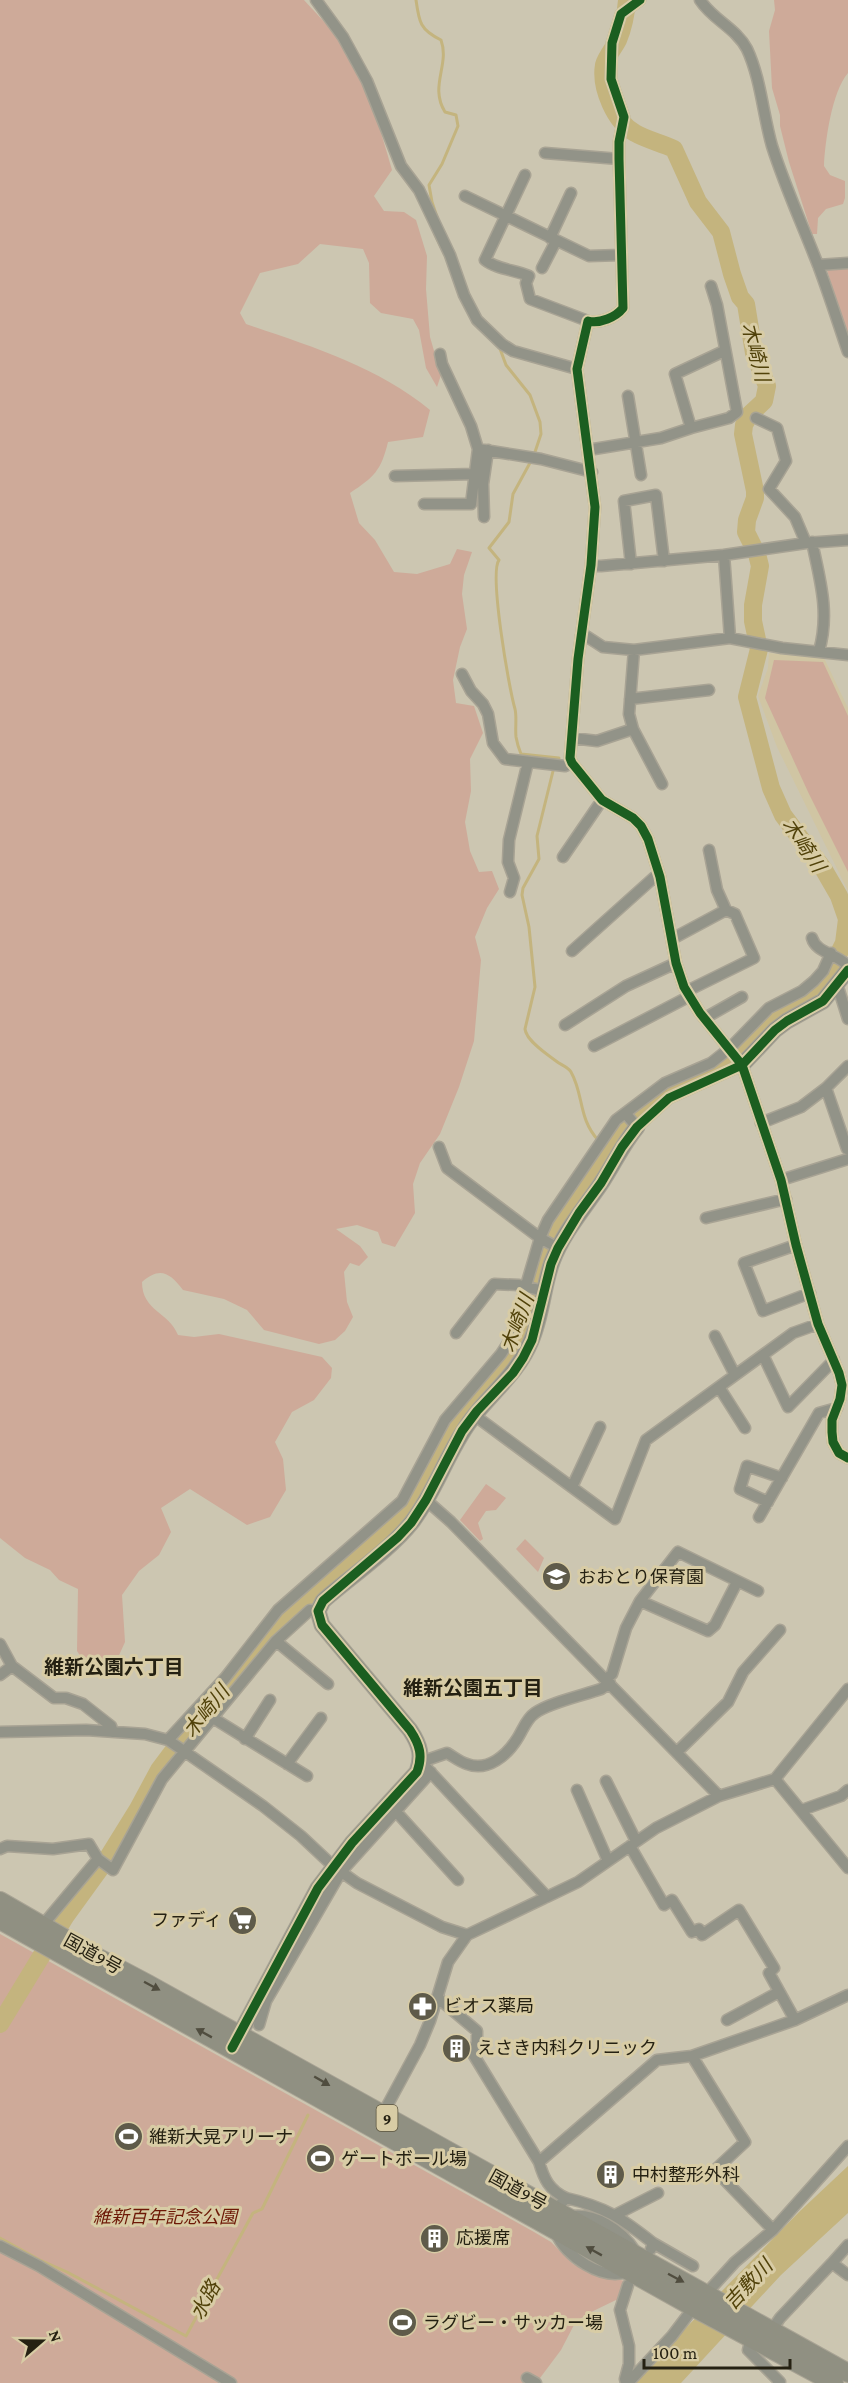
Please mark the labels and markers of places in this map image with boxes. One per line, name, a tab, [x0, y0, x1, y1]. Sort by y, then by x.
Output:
school or university icon: おおとり保育園	[541, 1561, 573, 1593]
place label: おおとり保育園	[578, 1567, 704, 1587]
supermarket icon: ファディ	[227, 1904, 259, 1936]
place label: ファディ	[151, 1910, 222, 1930]
pharmacy icon: ビオス薬局	[407, 1990, 439, 2022]
place label: ビオス薬局	[444, 1996, 534, 2016]
building icon: えさき内科クリニック	[440, 2032, 472, 2064]
place label: えさき内科クリニック	[477, 2038, 657, 2058]
sports icon: 維新大晃アリーナ	[112, 2121, 144, 2153]
place label: 維新大晃アリーナ	[149, 2127, 293, 2147]
sports icon: ゲートボール場	[304, 2143, 336, 2175]
place label: ゲートボール場	[341, 2149, 467, 2169]
building icon: 中村整形外科	[595, 2159, 627, 2191]
place label: 中村整形外科	[632, 2165, 740, 2185]
building icon: 応援席	[419, 2222, 451, 2254]
place label: 応援席	[456, 2228, 510, 2248]
sports icon: ラグビー・サッカー場	[386, 2307, 418, 2339]
place label: ラグビー・サッカー場	[423, 2313, 603, 2333]

